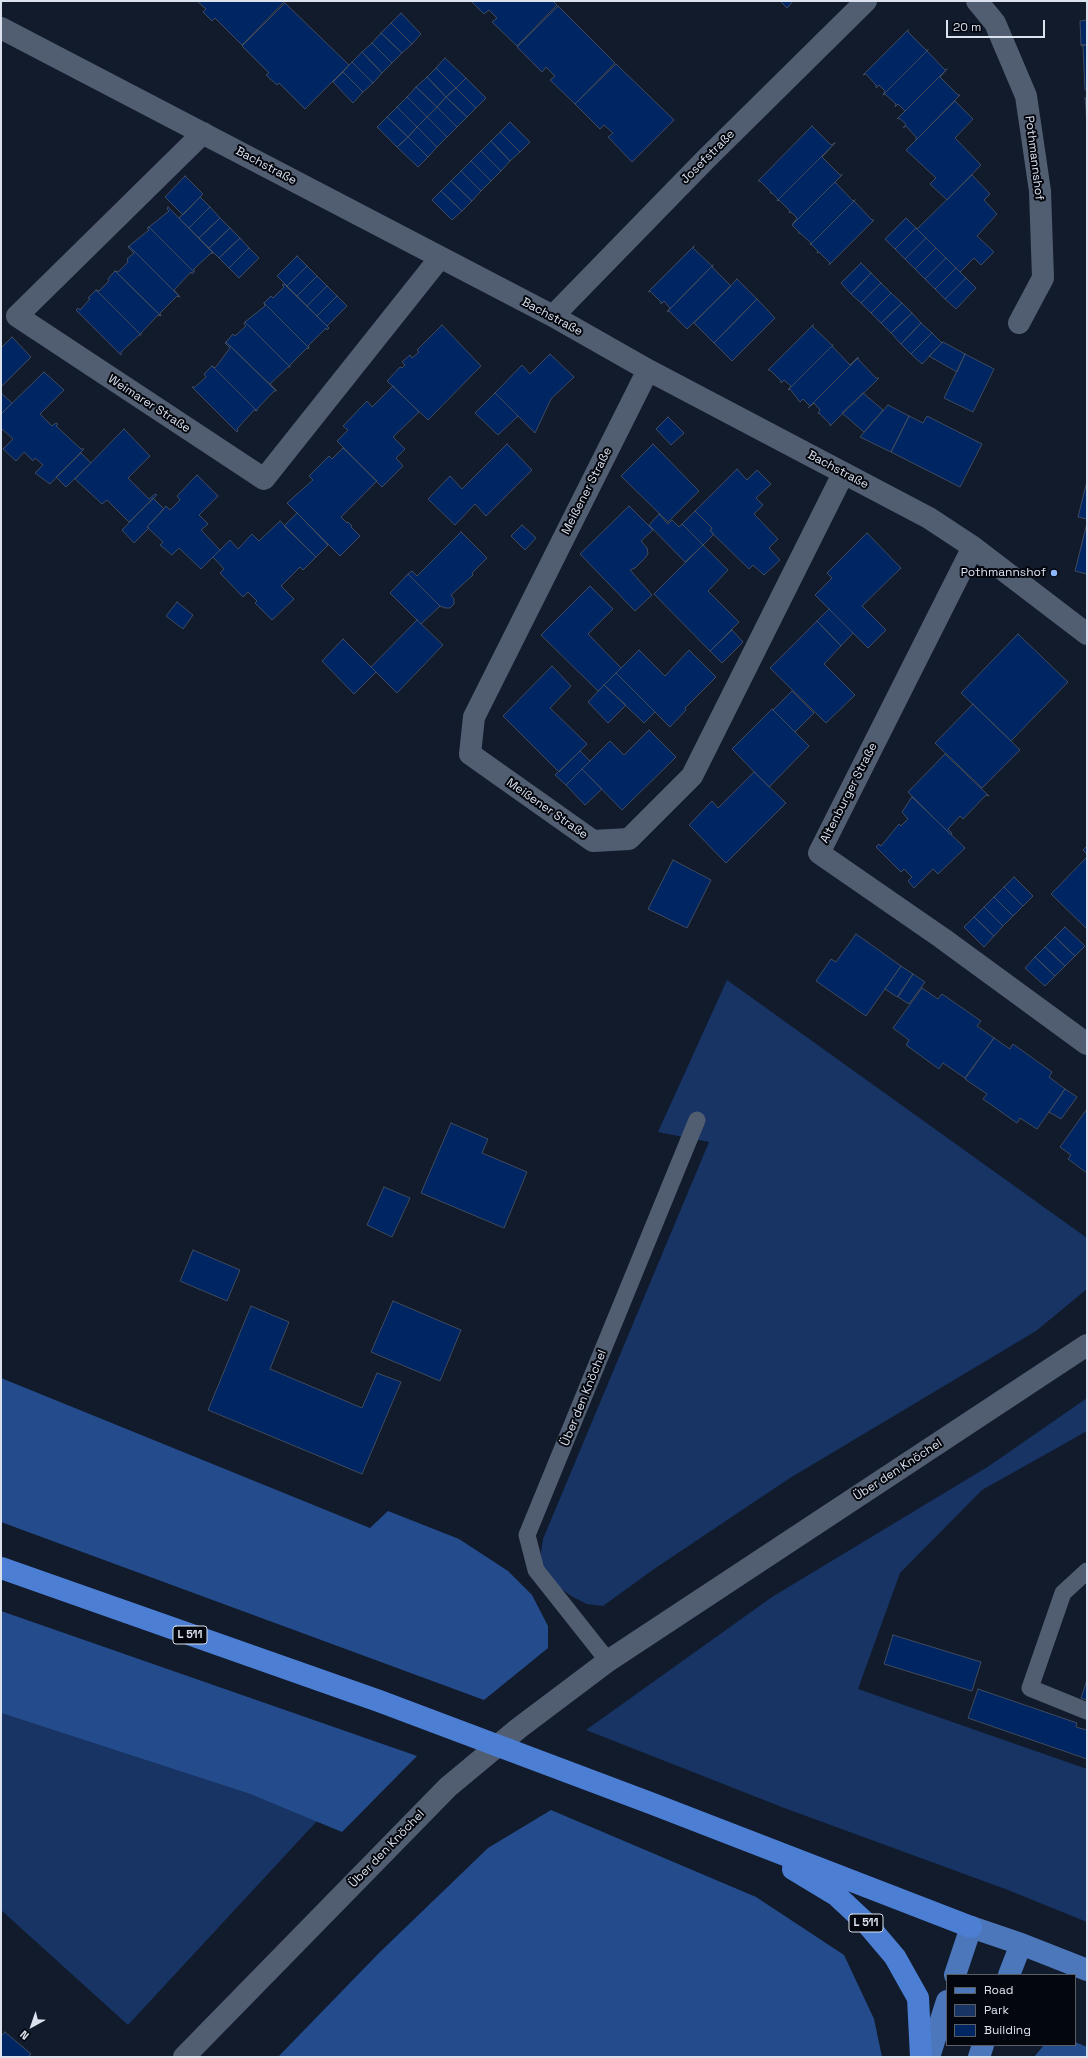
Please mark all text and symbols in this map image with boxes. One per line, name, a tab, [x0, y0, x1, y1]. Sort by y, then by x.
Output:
scale bar	[948, 12, 1047, 38]
text: 20 m	[953, 19, 981, 35]
street label: Pothmannshof	[1022, 115, 1046, 201]
street label: Josefstraße	[678, 127, 738, 187]
street label: Bachstraße	[233, 144, 299, 188]
street label: Bachstraße	[519, 295, 585, 339]
street label: Weimarer Straße	[105, 372, 193, 436]
street label: Meißener Straße	[559, 445, 615, 537]
street label: Bachstraße	[805, 448, 871, 492]
place label: Pothmannshof	[961, 566, 1046, 580]
marker: Pothmannshof	[1049, 568, 1059, 578]
street label: Altenburger Straße	[817, 740, 881, 846]
street label: Meißener Straße	[504, 776, 590, 842]
street label: Über den Knöchel	[558, 1348, 610, 1448]
street label: Über den Knöchel	[851, 1436, 945, 1504]
road number: L 511	[173, 1626, 207, 1644]
street label: Über den Knöchel	[346, 1807, 428, 1891]
road number: L 511	[849, 1914, 883, 1932]
legend	[946, 1974, 1076, 2046]
text: Road	[984, 1982, 1013, 1998]
text: Park	[984, 2002, 1009, 2018]
north arrow	[12, 2006, 52, 2046]
text: Building	[984, 2022, 1031, 2038]
text: N	[17, 2027, 32, 2043]

